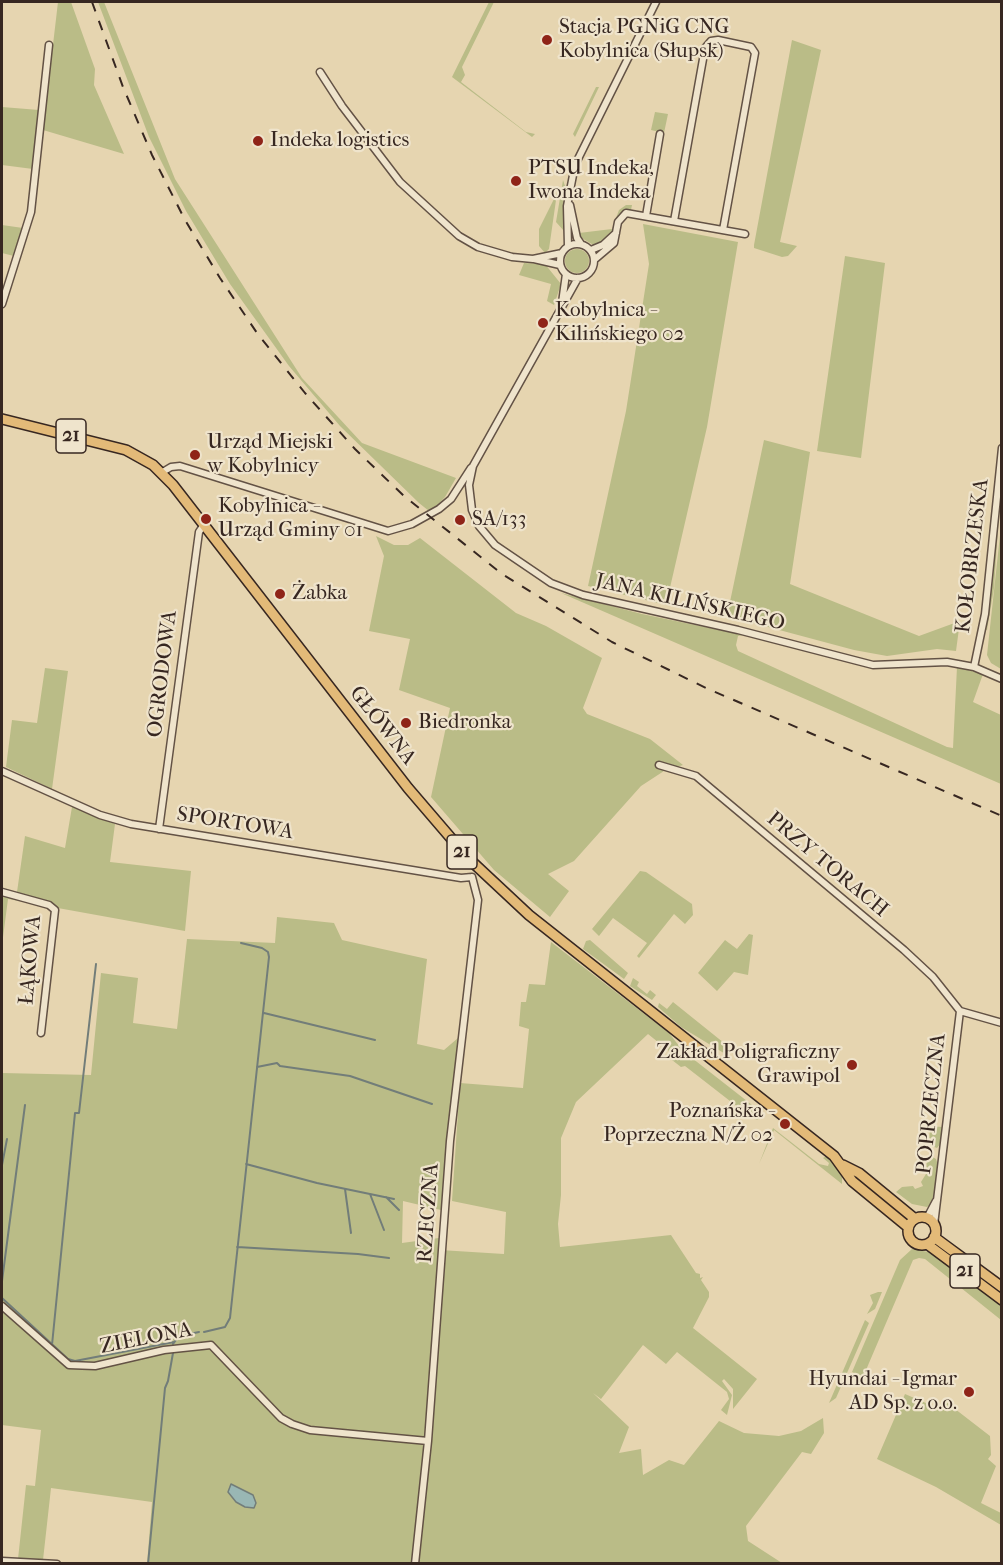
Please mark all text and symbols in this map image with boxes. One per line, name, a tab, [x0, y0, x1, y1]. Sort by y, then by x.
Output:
place label: Stacja PGNiG CNG Kobylnica (Słupsk)	[559, 15, 729, 65]
marker: Stacja PGNiG CNG Kobylnica (Słupsk)	[540, 33, 554, 47]
place label: Indeka logistics	[270, 128, 409, 154]
marker: Indeka logistics	[251, 134, 265, 148]
place label: PTSU Indeka, Iwona Indeka	[528, 156, 654, 206]
marker: PTSU Indeka, Iwona Indeka	[509, 174, 523, 188]
place label: Kobylnica - Kilińskiego 02	[555, 298, 684, 348]
marker: Kobylnica - Kilińskiego 02	[536, 316, 550, 330]
road number: 21	[56, 419, 86, 453]
place label: Urząd Miejski w Kobylnicy	[207, 430, 333, 480]
marker: Urząd Miejski w Kobylnicy	[188, 448, 202, 462]
street label: KOŁOBRZESKA	[951, 477, 995, 635]
place label: Kobylnica - Urząd Gminy 01	[218, 494, 363, 544]
place label: SA/133	[472, 507, 526, 533]
marker: Kobylnica - Urząd Gminy 01	[199, 512, 213, 526]
marker: SA/133	[453, 513, 467, 527]
street label: JANA KILIŃSKIEGO	[593, 569, 787, 637]
place label: Żabka	[292, 581, 347, 607]
marker: Żabka	[273, 587, 287, 601]
street label: OGRODOWA	[143, 609, 183, 739]
street label: GŁÓWNA	[343, 681, 421, 771]
place label: Biedronka	[418, 710, 511, 736]
marker: Biedronka	[399, 716, 413, 730]
street label: SPORTOWA	[175, 802, 295, 846]
street label: PRZY TORACH	[761, 807, 893, 923]
road number: 21	[447, 835, 477, 869]
street label: ŁĄKOWA	[15, 914, 47, 1006]
street label: POPRZECZNA	[912, 1032, 952, 1176]
place label: Zakład Poligraficzny Grawipol	[656, 1040, 840, 1090]
marker: Zakład Poligraficzny Grawipol	[845, 1058, 859, 1072]
place label: Poznańska - Poprzeczna N/Ż 02	[603, 1099, 773, 1149]
marker: Poznańska - Poprzeczna N/Ż 02	[778, 1117, 792, 1131]
street label: RZECZNA	[413, 1162, 445, 1264]
road number: 21	[950, 1254, 980, 1288]
street label: ZIELONA	[98, 1318, 194, 1360]
place label: Hyundai - Igmar AD Sp. z o.o.	[808, 1367, 957, 1417]
marker: Hyundai - Igmar AD Sp. z o.o.	[962, 1385, 976, 1399]

